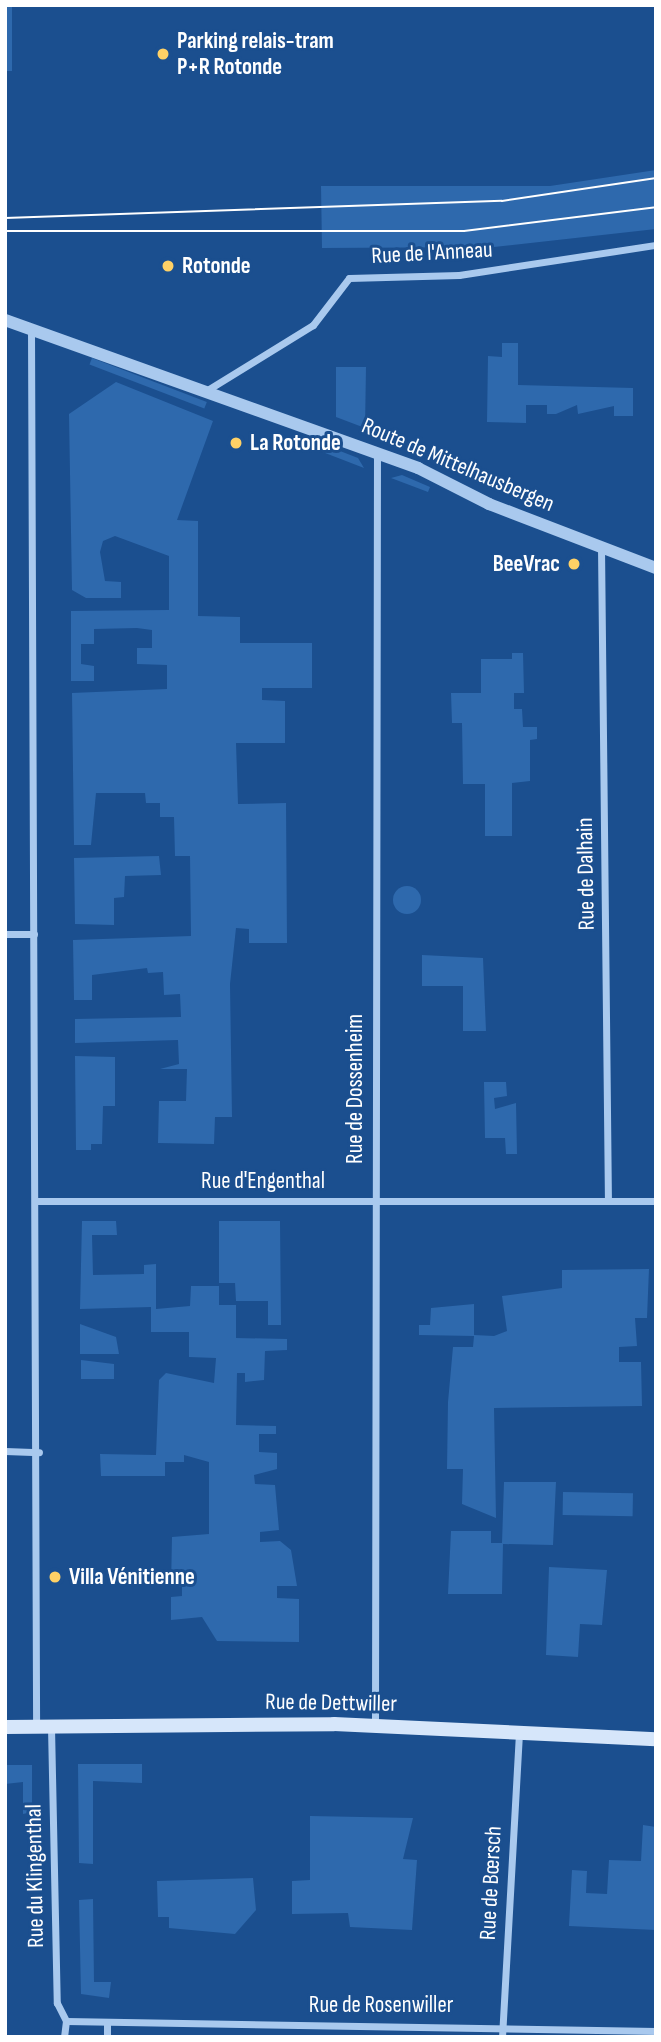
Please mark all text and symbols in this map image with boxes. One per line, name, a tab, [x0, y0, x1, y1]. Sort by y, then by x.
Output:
place label: Parking relais-tram P+R Rotonde	[177, 27, 334, 81]
marker: Parking relais-tram P+R Rotonde	[155, 46, 171, 62]
street label: Rue de l'Anneau	[371, 236, 493, 270]
place label: Rotonde	[182, 252, 251, 280]
marker: Rotonde	[160, 258, 176, 274]
street label: Route de Mittelhausbergen	[358, 412, 558, 518]
place label: La Rotonde	[250, 429, 341, 457]
marker: La Rotonde	[228, 435, 244, 451]
place label: BeeVrac	[493, 550, 560, 578]
marker: BeeVrac	[566, 556, 582, 572]
street label: Rue de Dalhain	[571, 817, 601, 931]
street label: Rue de Dossenheim	[341, 1014, 369, 1164]
street label: Rue d'Engenthal	[201, 1167, 325, 1195]
place label: Villa Vénitienne	[69, 1563, 195, 1591]
marker: Villa Vénitienne	[47, 1569, 63, 1585]
street label: Rue de Dettwiller	[265, 1688, 397, 1718]
street label: Rue du Klingenthal	[20, 1804, 50, 1948]
street label: Rue de Bœrsch	[474, 1825, 508, 1941]
street label: Rue de Rosenwiller	[309, 1991, 453, 2019]

